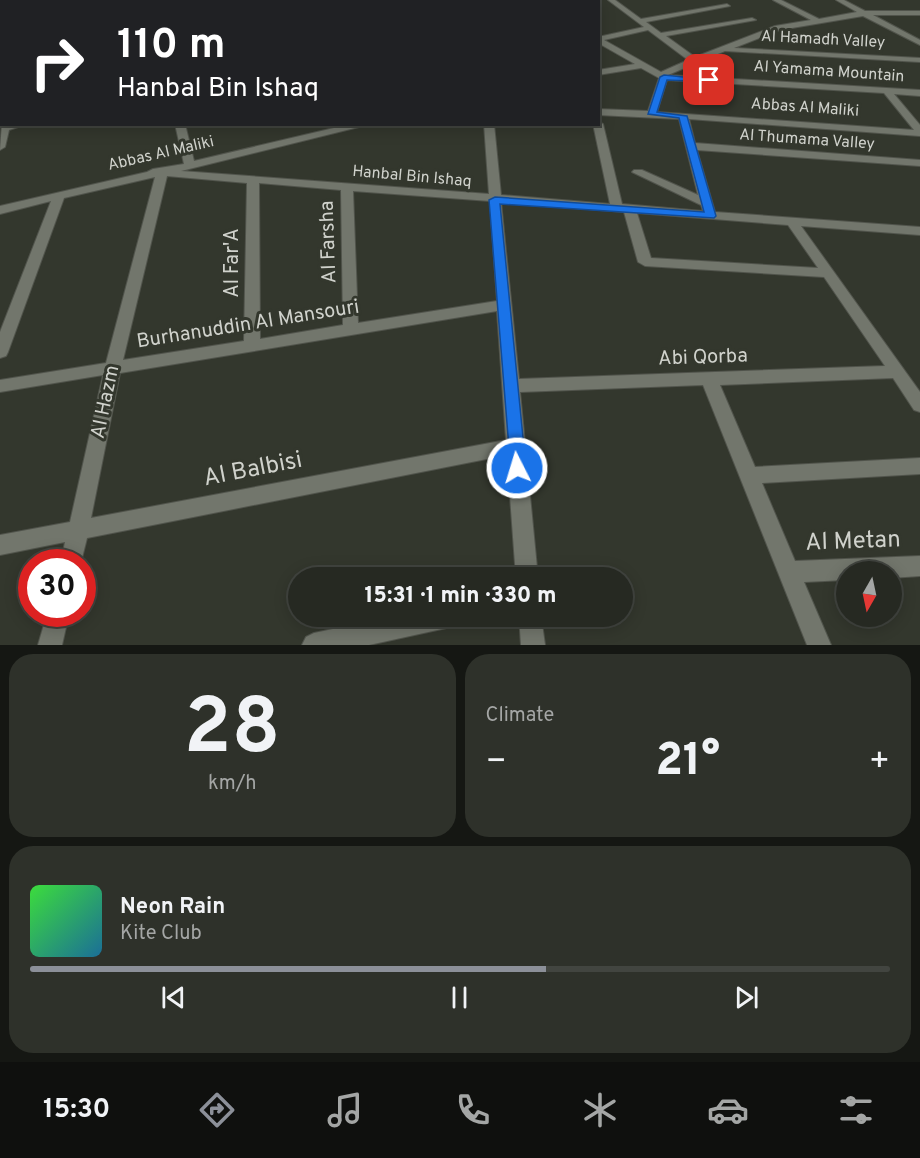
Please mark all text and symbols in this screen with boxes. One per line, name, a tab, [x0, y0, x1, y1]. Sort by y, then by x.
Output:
text: 110 m	[117, 20, 226, 73]
icon: right	[18, 24, 96, 102]
street label: Al Hamadh Valley	[760, 27, 886, 53]
pin	[683, 54, 734, 105]
street label: Al Yamama Mountain	[753, 57, 905, 87]
icon: arrive	[692, 63, 725, 96]
text: Hanbal Bin Ishaq	[117, 72, 319, 106]
street label: Abbas Al Maliki	[750, 94, 860, 122]
street label: Al Thumama Valley	[739, 125, 875, 155]
street label: Abbas Al Maliki	[106, 132, 216, 176]
street label: Hanbal Bin Ishaq	[351, 162, 473, 192]
street label: Al Farsha	[315, 200, 343, 284]
street label: Al Far'A	[220, 228, 246, 298]
street label: Burhanuddin Al Mansouri	[135, 295, 361, 355]
street label: Abi Qorba	[658, 343, 748, 373]
street label: Al Hazm	[86, 363, 126, 441]
position arrow	[485, 436, 549, 500]
street label: Al Balbisi	[201, 446, 305, 494]
street label: Al Metan	[805, 525, 901, 559]
speed limit sign: 30	[18, 549, 96, 627]
north arrow	[836, 561, 902, 627]
map controls	[836, 561, 902, 627]
text: 15:31 · 1 min · 330 m	[365, 583, 556, 610]
text: 28	[184, 682, 281, 781]
text: Climate	[486, 703, 554, 729]
text: 21°	[655, 734, 720, 791]
text: −	[486, 742, 507, 784]
text: +	[869, 742, 890, 784]
text: km/h	[208, 771, 257, 797]
text: Neon Rain	[120, 894, 225, 921]
text: Kite Club	[120, 921, 202, 947]
icon: previous	[157, 981, 190, 1014]
icon: pause	[443, 981, 476, 1014]
icon: next	[730, 981, 763, 1014]
icon: directions	[196, 1089, 238, 1131]
icon: music	[324, 1089, 366, 1131]
icon: phone	[452, 1089, 494, 1131]
icon: climate	[579, 1089, 621, 1131]
icon: car	[707, 1089, 749, 1131]
icon: filters	[835, 1089, 877, 1131]
text: 15:30	[43, 1093, 110, 1127]

